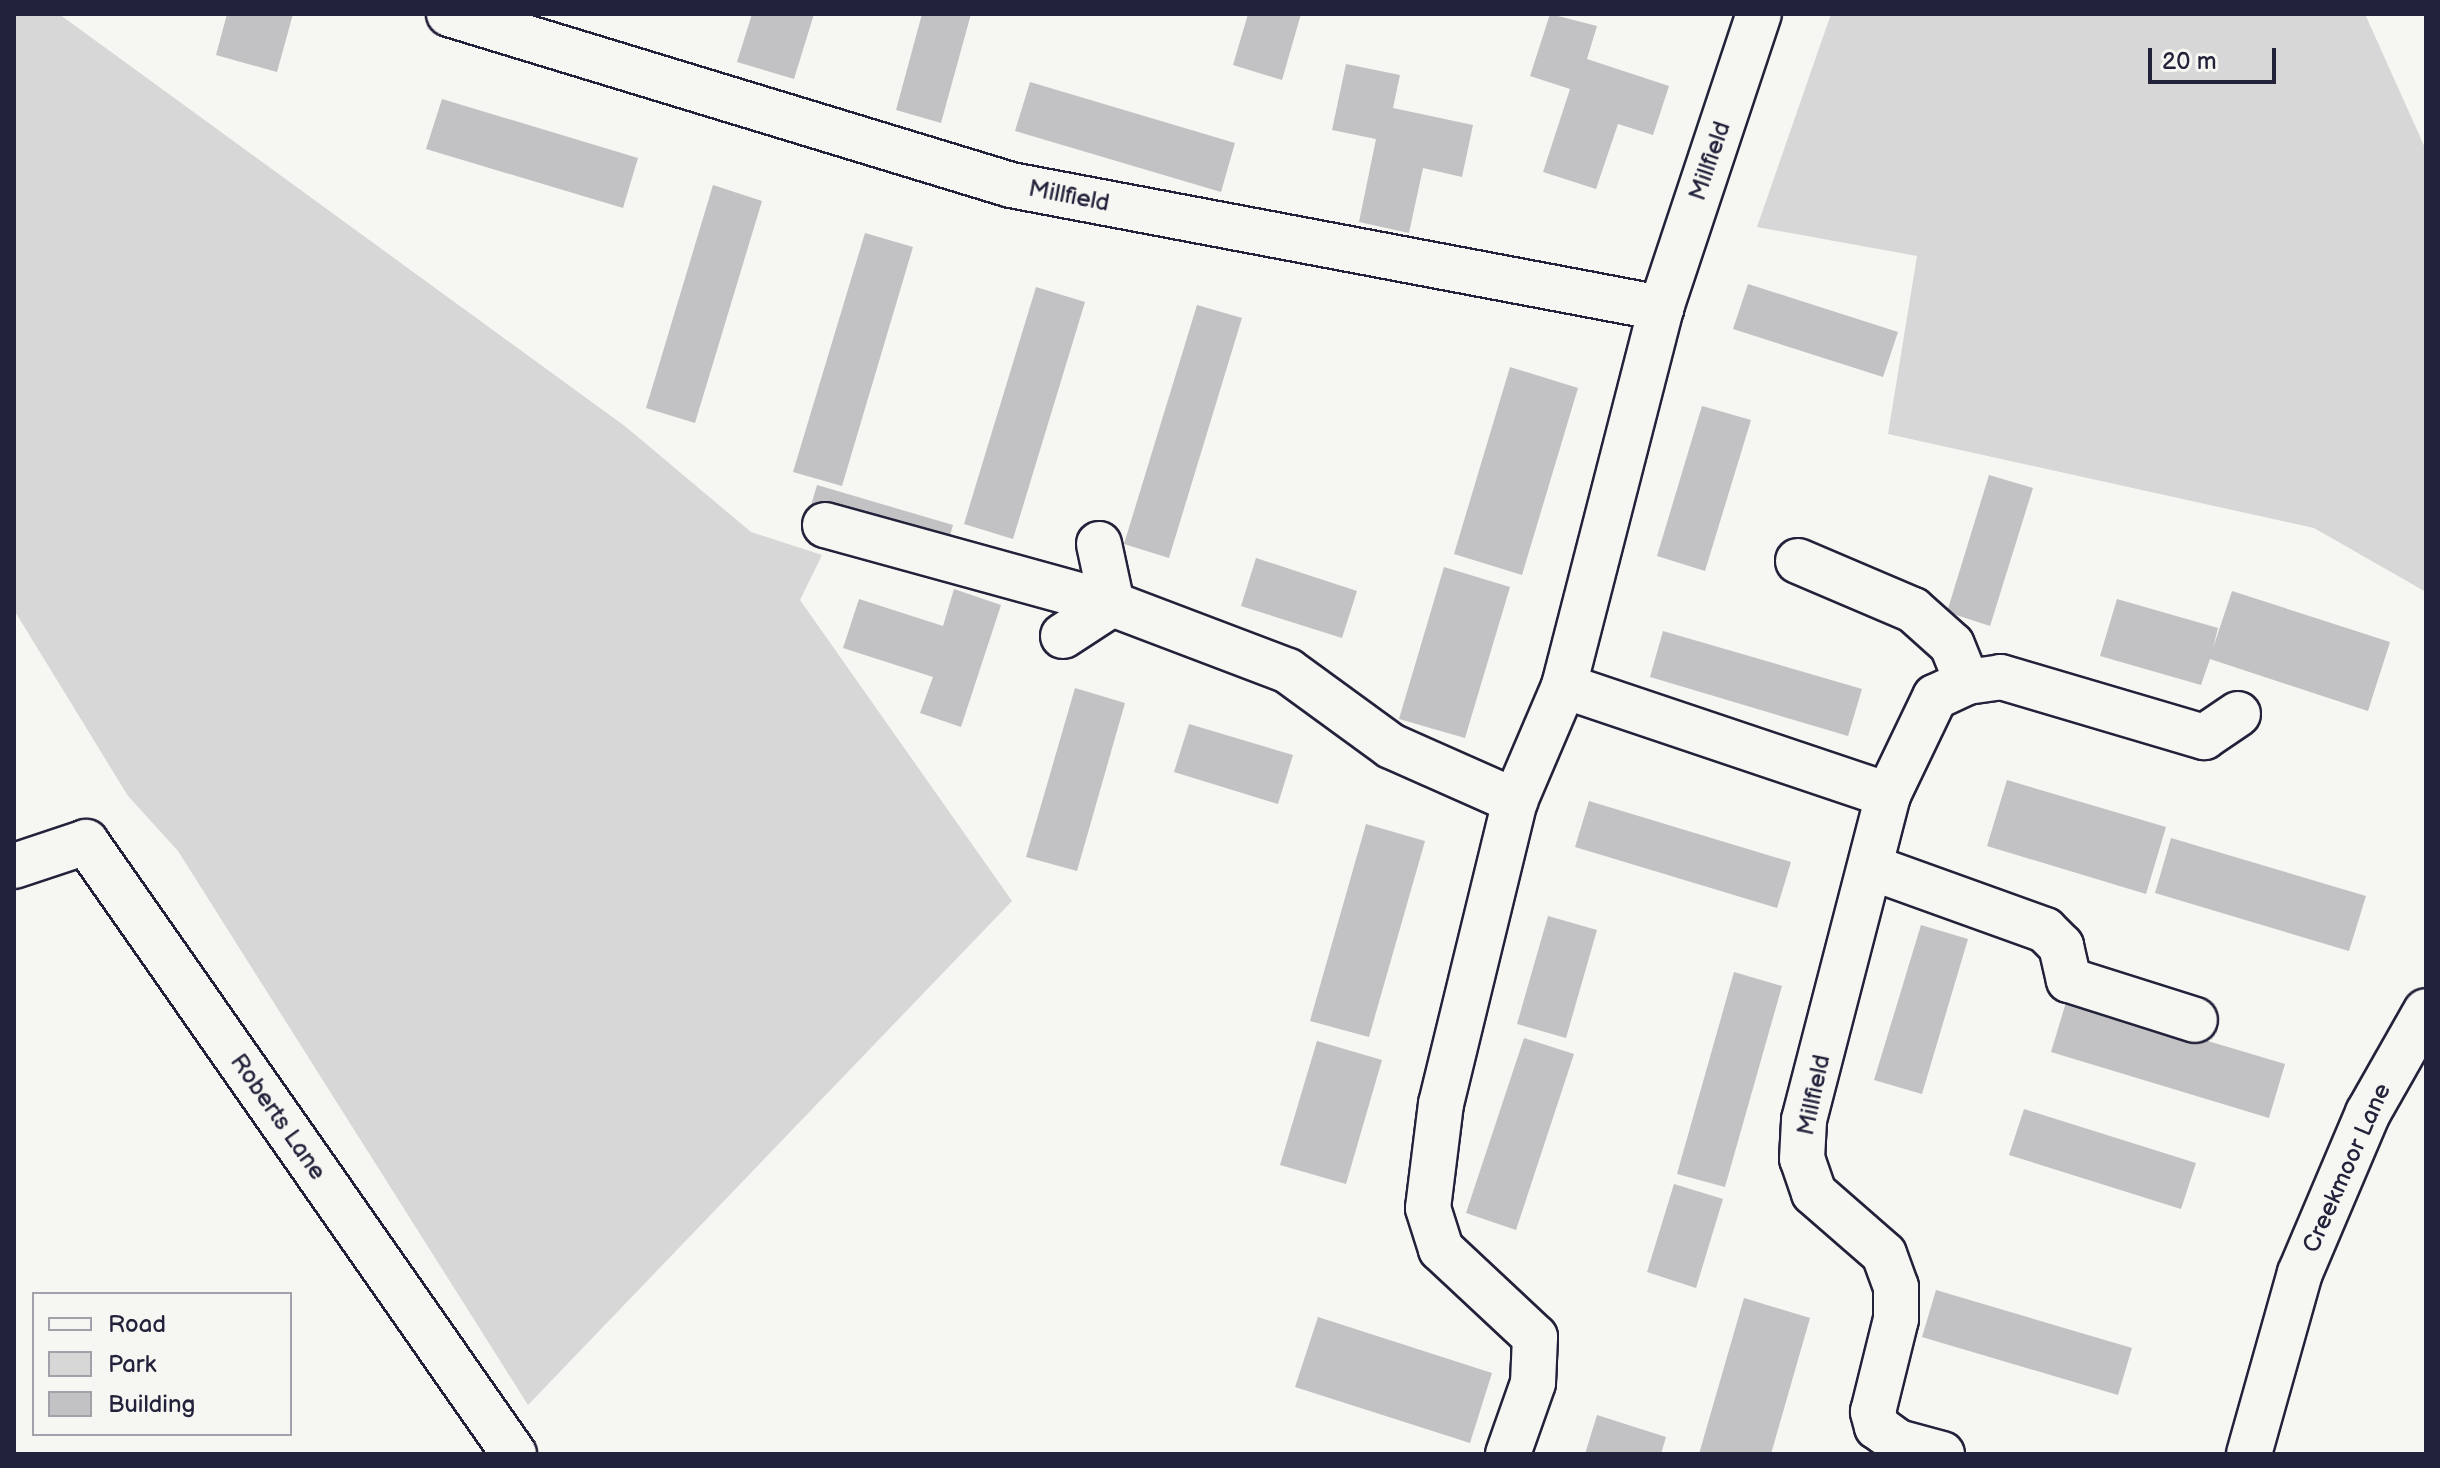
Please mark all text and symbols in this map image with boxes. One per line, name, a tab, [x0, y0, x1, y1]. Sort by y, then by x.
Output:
scale bar	[2152, 32, 2280, 82]
text: 20 m	[2162, 47, 2217, 76]
street label: Millfield	[1683, 118, 1737, 204]
street label: Millfield	[1026, 174, 1112, 218]
street label: Roberts Lane	[224, 1048, 332, 1186]
street label: Millfield	[1791, 1052, 1837, 1138]
street label: Creekmoor Lane	[2297, 1079, 2397, 1257]
legend	[32, 1292, 292, 1436]
text: Road	[108, 1310, 166, 1339]
text: Park	[108, 1350, 156, 1379]
text: Building	[108, 1390, 195, 1419]

